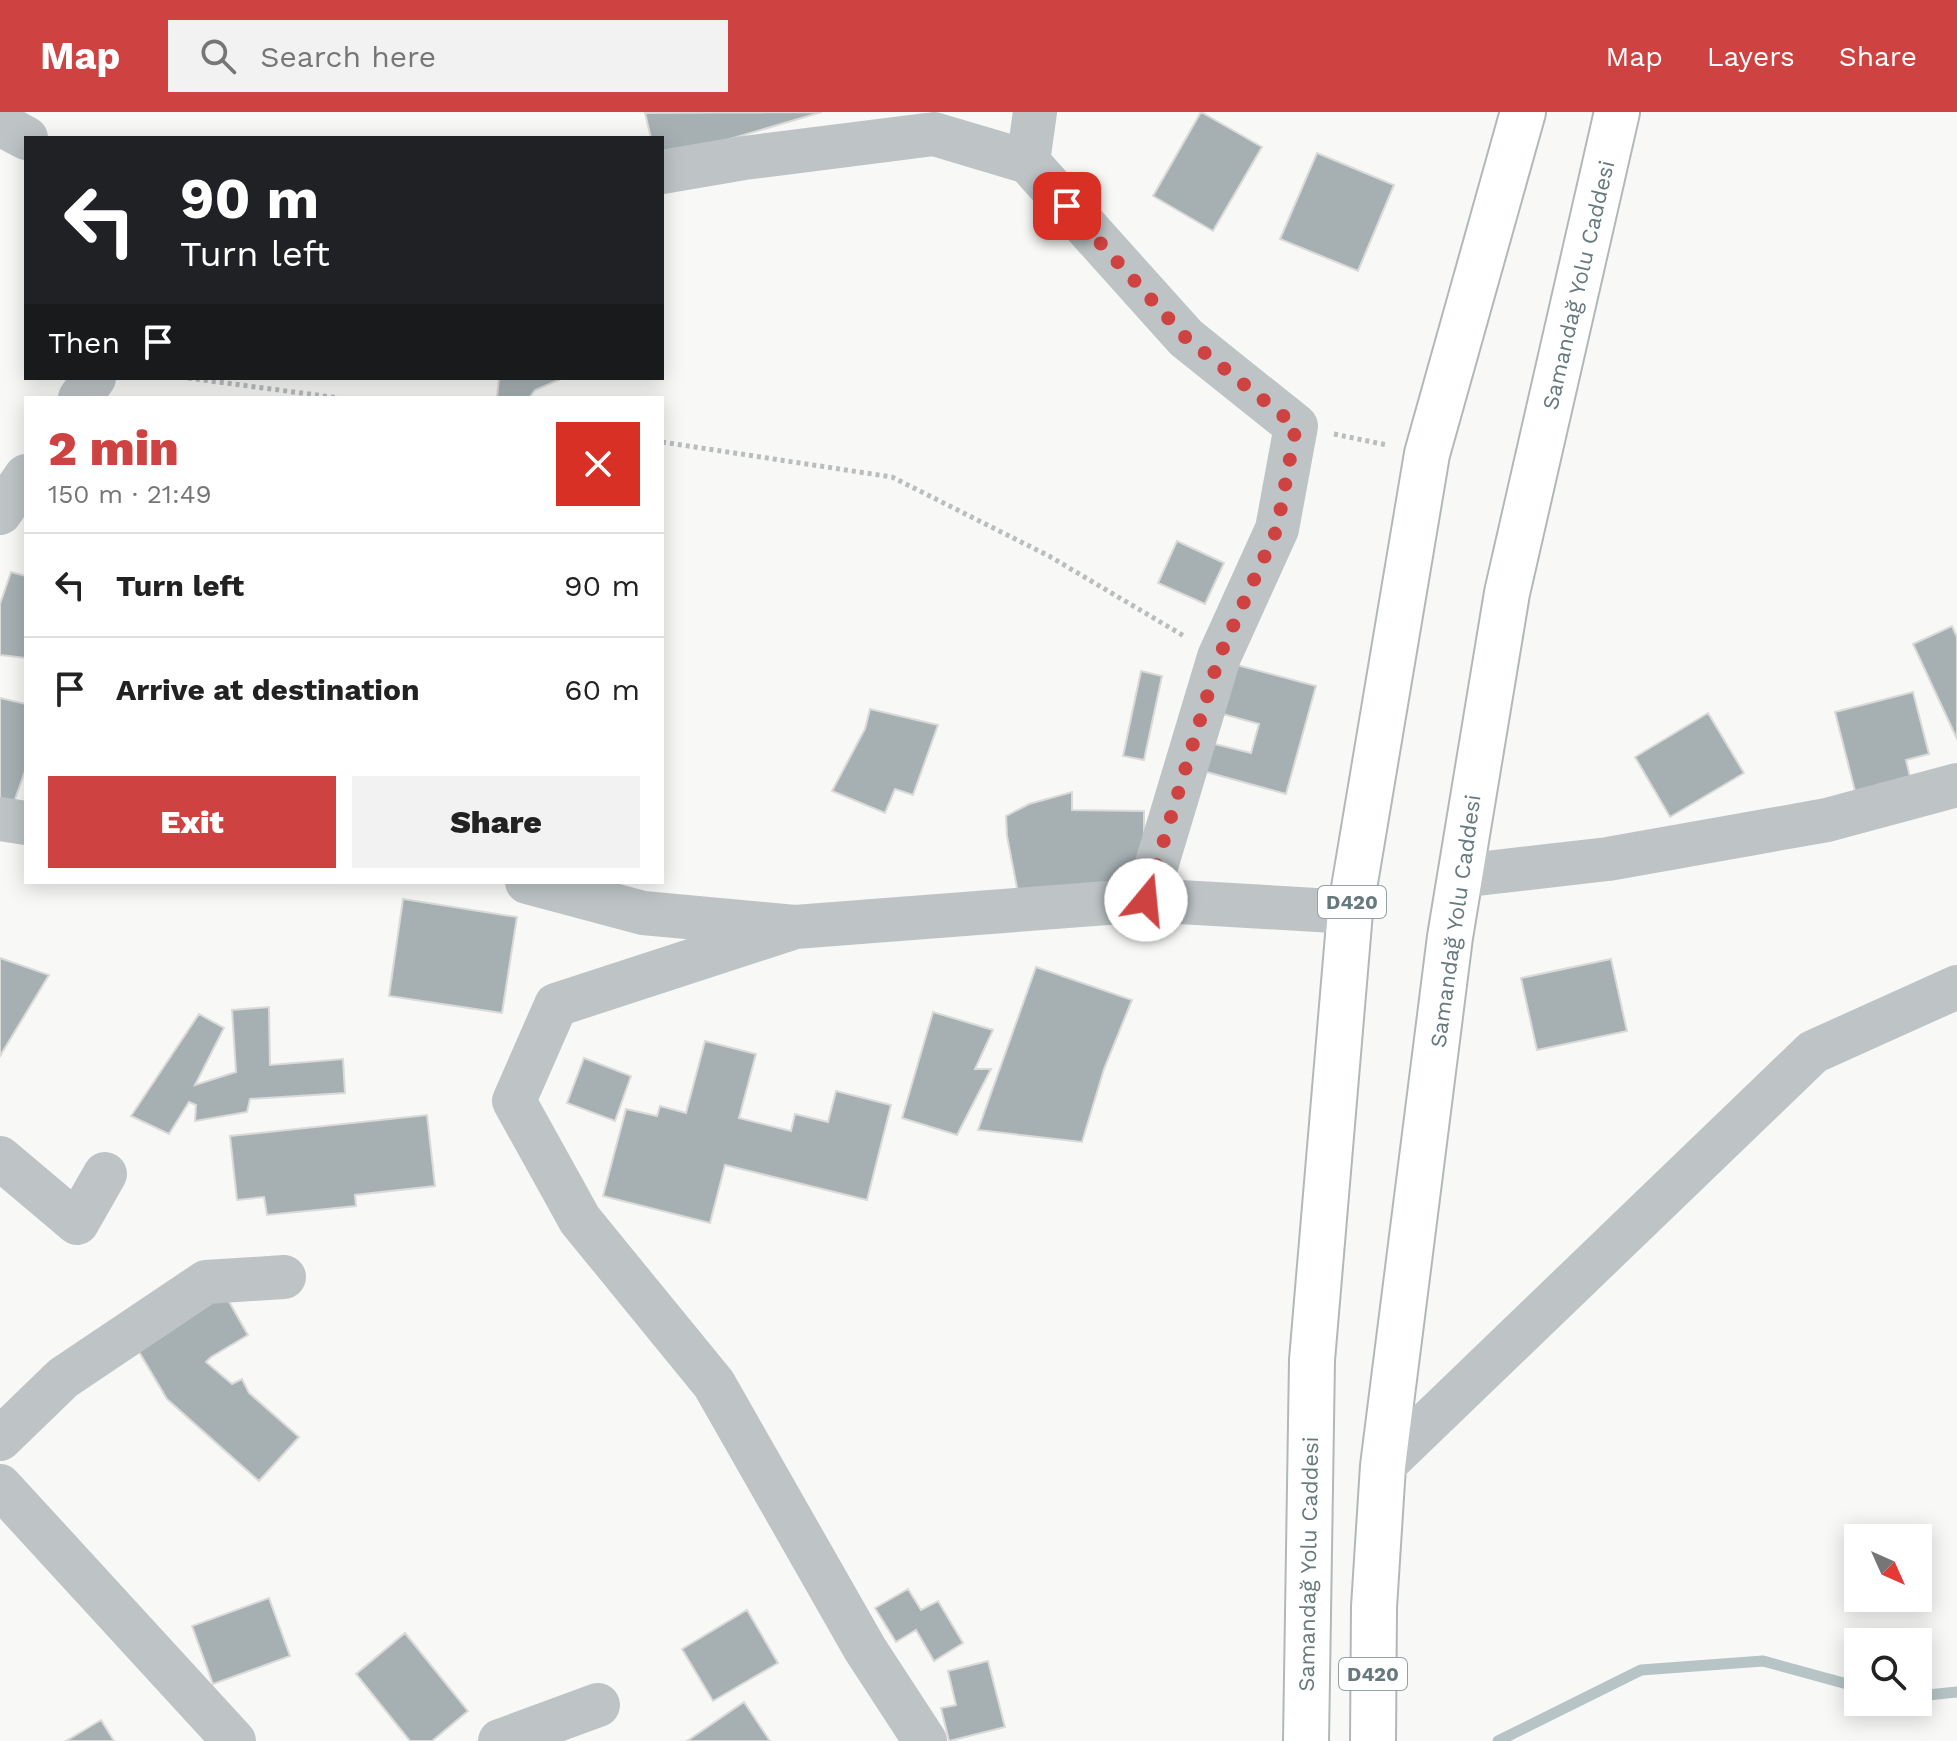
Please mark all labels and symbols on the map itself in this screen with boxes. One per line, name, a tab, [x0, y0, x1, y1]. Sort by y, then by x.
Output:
street label: Samandağ Yolu Caddesi	[1538, 158, 1619, 412]
pin	[1033, 172, 1101, 240]
street label: Samandağ Yolu Caddesi	[1425, 793, 1486, 1049]
position arrow	[1104, 858, 1188, 942]
road number: D420	[1318, 886, 1386, 918]
street label: Samandağ Yolu Caddesi	[1294, 1436, 1323, 1692]
north arrow	[1844, 1524, 1932, 1612]
road number: D420	[1339, 1658, 1407, 1690]

